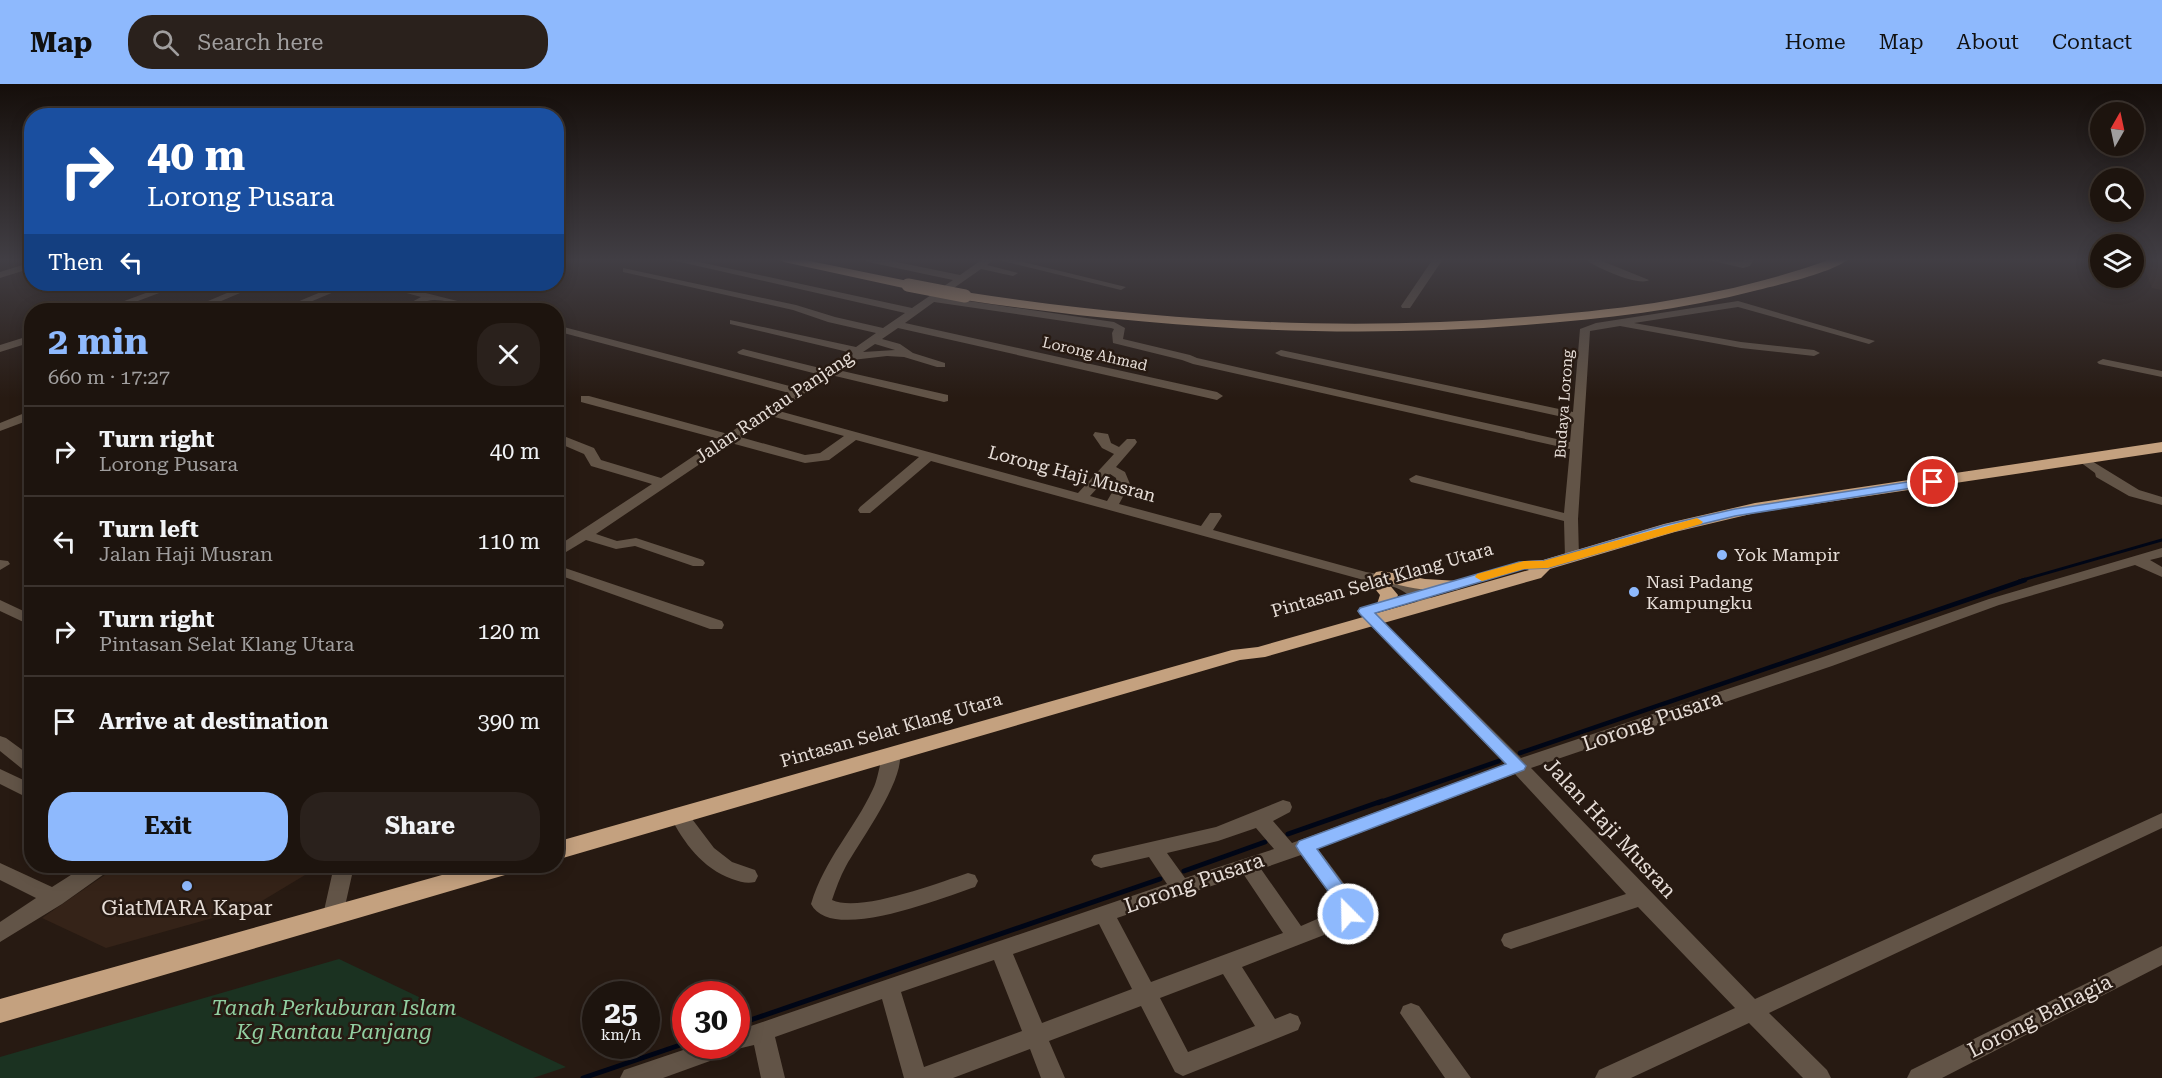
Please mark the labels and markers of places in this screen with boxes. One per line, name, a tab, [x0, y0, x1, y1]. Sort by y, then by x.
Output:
pin	[1907, 456, 1958, 507]
place label: Yok Mampir	[1734, 544, 1840, 565]
marker: Yok Mampir	[1715, 548, 1729, 562]
place label: Nasi Padang Kampungku	[1646, 571, 1753, 613]
marker: Nasi Padang Kampungku	[1627, 585, 1641, 599]
marker: GiatMARA Kapar	[180, 879, 194, 893]
place label: GiatMARA Kapar	[101, 896, 273, 920]

